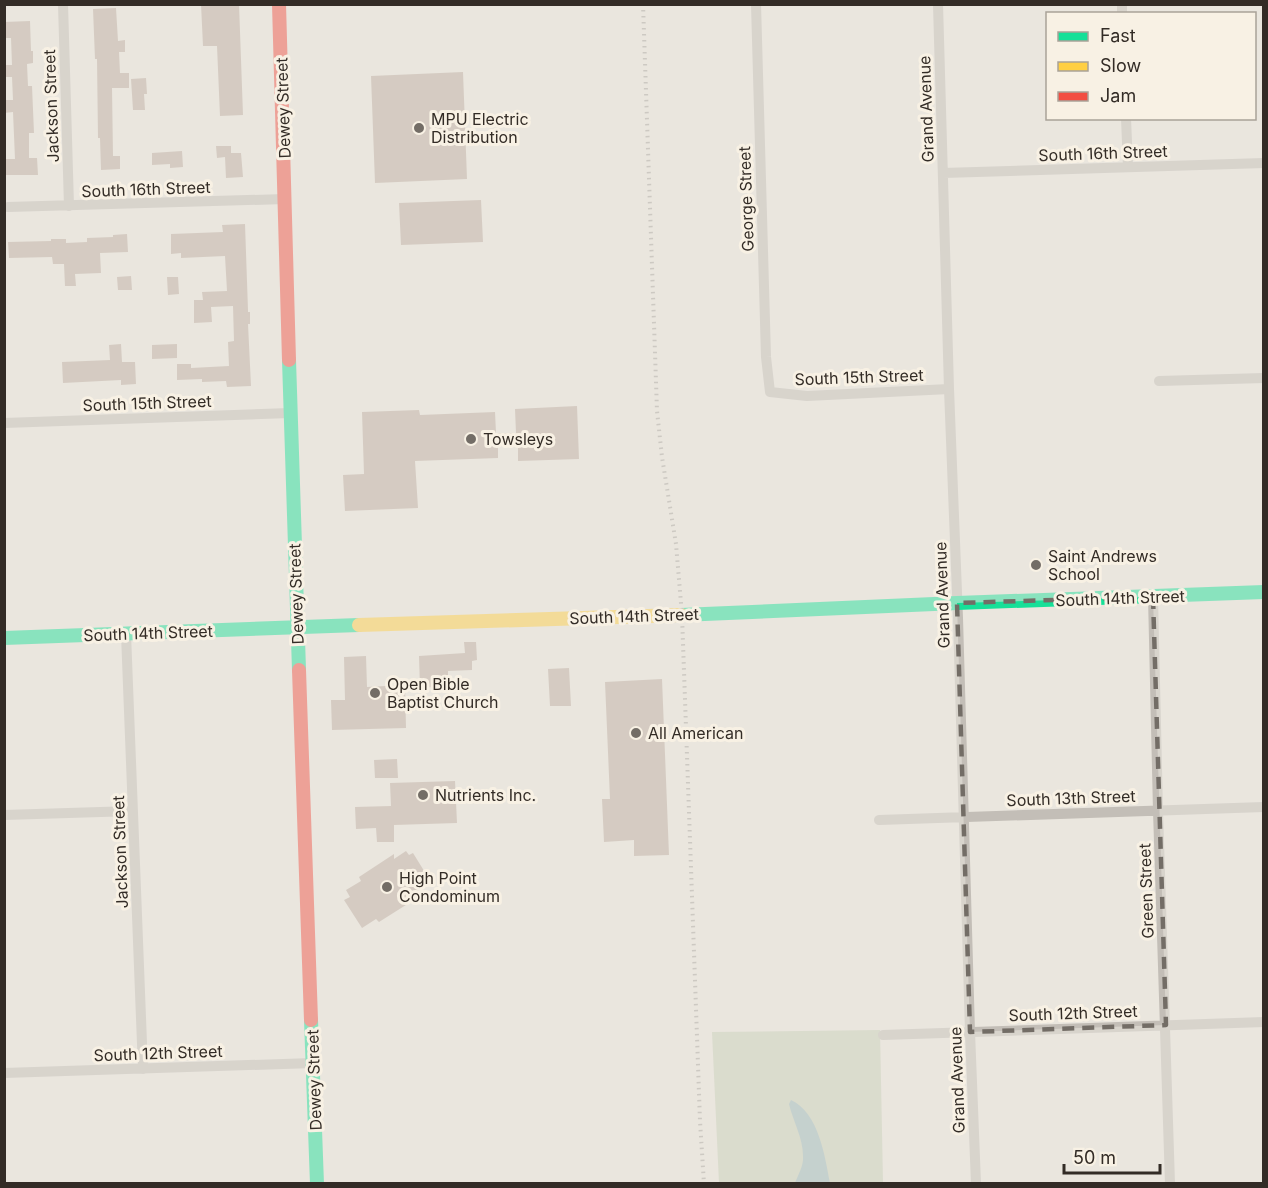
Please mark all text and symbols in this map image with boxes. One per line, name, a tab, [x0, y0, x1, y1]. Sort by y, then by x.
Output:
legend	[1046, 12, 1256, 120]
text: Fast	[1100, 25, 1136, 46]
street label: Jackson Street	[39, 49, 63, 163]
street label: Grand Avenue	[914, 55, 938, 163]
text: Slow	[1100, 55, 1141, 76]
street label: Dewey Street	[271, 57, 295, 159]
text: Jam	[1100, 85, 1136, 106]
place label: MPU Electric Distribution	[431, 109, 529, 147]
marker: MPU Electric Distribution	[412, 121, 426, 135]
street label: South 16th Street	[1038, 141, 1168, 165]
street label: George Street	[734, 146, 758, 252]
street label: South 16th Street	[81, 177, 211, 201]
street label: South 15th Street	[794, 365, 924, 389]
street label: South 15th Street	[82, 391, 212, 415]
place label: Towsleys	[483, 429, 553, 449]
marker: Towsleys	[464, 432, 478, 446]
street label: Grand Avenue	[930, 541, 954, 649]
street label: Dewey Street	[284, 543, 308, 645]
place label: Saint Andrews School	[1048, 546, 1157, 584]
marker: Saint Andrews School	[1029, 558, 1043, 572]
street label: South 14th Street	[1055, 586, 1185, 610]
street label: South 14th Street	[569, 604, 699, 628]
street label: South 14th Street	[83, 621, 213, 645]
place label: Open Bible Baptist Church	[387, 674, 499, 712]
marker: Open Bible Baptist Church	[368, 686, 382, 700]
place label: All American	[648, 723, 744, 743]
marker: All American	[629, 726, 643, 740]
place label: Nutrients Inc.	[435, 785, 536, 805]
street label: South 13th Street	[1006, 786, 1136, 810]
marker: Nutrients Inc.	[416, 788, 430, 802]
street label: Jackson Street	[108, 795, 132, 909]
street label: Green Street	[1134, 843, 1158, 939]
place label: High Point Condominum	[399, 868, 500, 906]
marker: High Point Condominum	[380, 880, 394, 894]
street label: South 12th Street	[1008, 1001, 1138, 1025]
street label: Grand Avenue	[945, 1026, 969, 1134]
street label: Dewey Street	[302, 1029, 326, 1131]
street label: South 12th Street	[93, 1041, 223, 1065]
scale bar	[1064, 1137, 1160, 1175]
text: 50 m	[1073, 1147, 1116, 1168]

